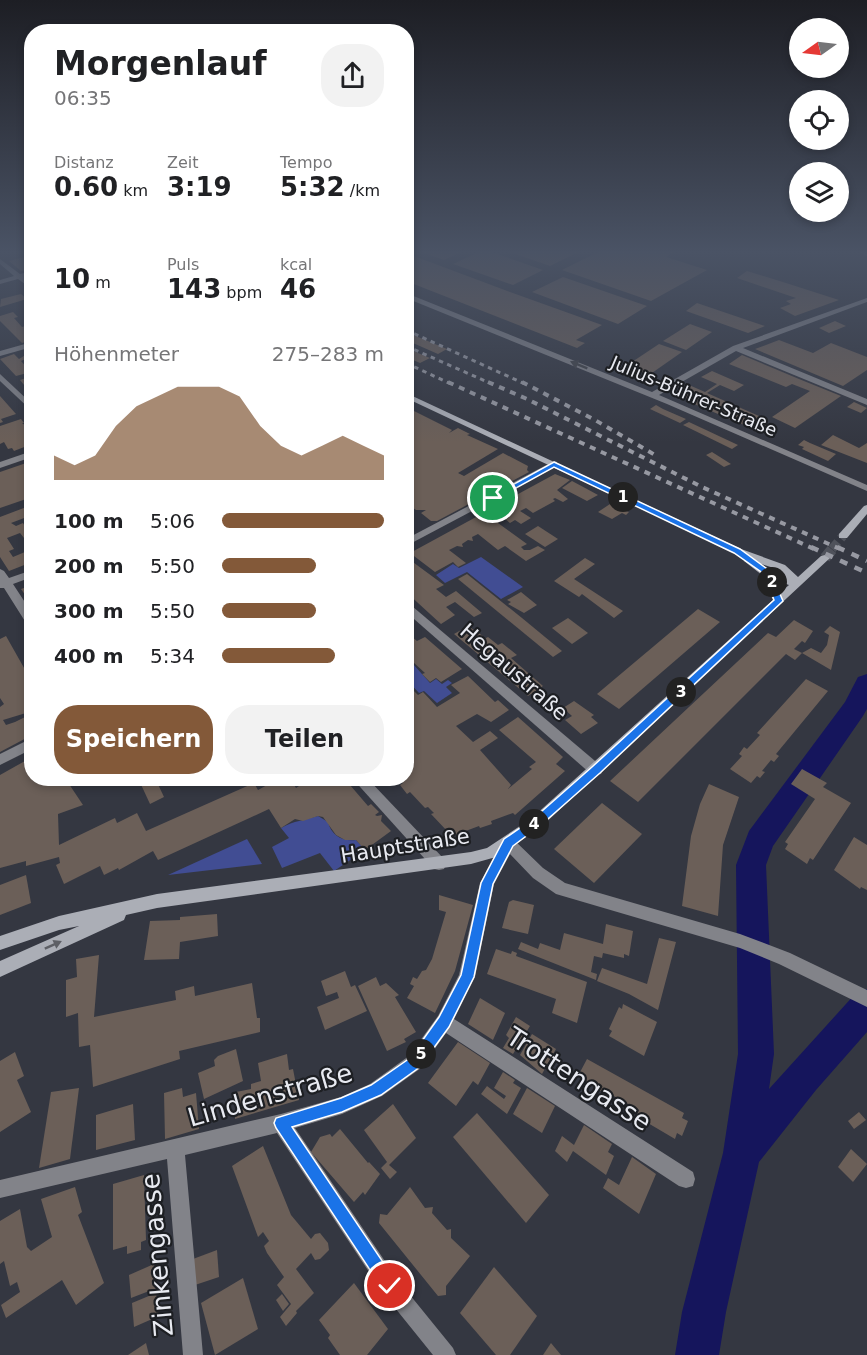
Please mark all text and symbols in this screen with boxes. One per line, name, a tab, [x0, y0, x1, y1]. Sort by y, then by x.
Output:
north arrow	[789, 18, 849, 78]
map controls	[789, 18, 849, 222]
text: Morgenlauf	[54, 44, 267, 83]
button: share	[321, 44, 384, 107]
text: 06:35	[54, 86, 112, 110]
button: locate	[789, 90, 849, 150]
text: Distanz	[54, 153, 114, 172]
text: Zeit	[167, 153, 199, 172]
text: Tempo	[280, 153, 332, 172]
button: layers	[789, 162, 849, 222]
text: 0.60	[54, 172, 118, 202]
text: 3:19	[167, 172, 232, 202]
text: 5:32	[280, 172, 345, 202]
text: km	[118, 181, 148, 200]
text: /km	[345, 181, 380, 200]
text: Puls	[167, 255, 199, 274]
text: kcal	[280, 255, 312, 274]
text: 10	[54, 264, 90, 294]
text: m	[90, 273, 111, 292]
text: 143	[167, 274, 221, 304]
text: 46	[280, 274, 316, 304]
text: bpm	[221, 283, 262, 302]
text: Höhenmeter	[54, 342, 179, 366]
text: 275–283 m	[272, 342, 384, 366]
street label: Julius-Bührer-Straße	[607, 351, 780, 441]
one-way arrow	[570, 360, 588, 370]
pin	[467, 472, 518, 523]
icon: arrive	[476, 481, 509, 514]
pin: 1	[608, 482, 638, 512]
text: 1	[617, 487, 629, 506]
text: 100 m	[54, 509, 124, 533]
text: 5:06	[150, 509, 195, 533]
text: 200 m	[54, 554, 124, 578]
text: 5:50	[150, 554, 195, 578]
pin: 2	[757, 567, 787, 597]
text: 2	[766, 572, 778, 591]
text: 300 m	[54, 599, 124, 623]
text: 5:50	[150, 599, 195, 623]
street label: Hegaustraße	[455, 619, 573, 725]
text: 400 m	[54, 644, 124, 668]
text: 5:34	[150, 644, 195, 668]
pin: 3	[666, 677, 696, 707]
text: 3	[675, 682, 687, 701]
button: Speichern	[54, 705, 213, 774]
button: Teilen	[225, 705, 384, 774]
pin: 4	[519, 809, 549, 839]
text: 4	[528, 814, 540, 833]
street label: Hauptstraße	[339, 824, 471, 868]
one-way arrow	[45, 941, 62, 950]
street label: Trottengasse	[500, 1021, 657, 1137]
pin: 5	[406, 1039, 436, 1069]
text: 5	[415, 1044, 427, 1063]
street label: Lindenstraße	[184, 1057, 356, 1133]
street label: Zinkengasse	[135, 1172, 179, 1338]
pin	[364, 1260, 415, 1311]
icon: check	[373, 1269, 406, 1302]

